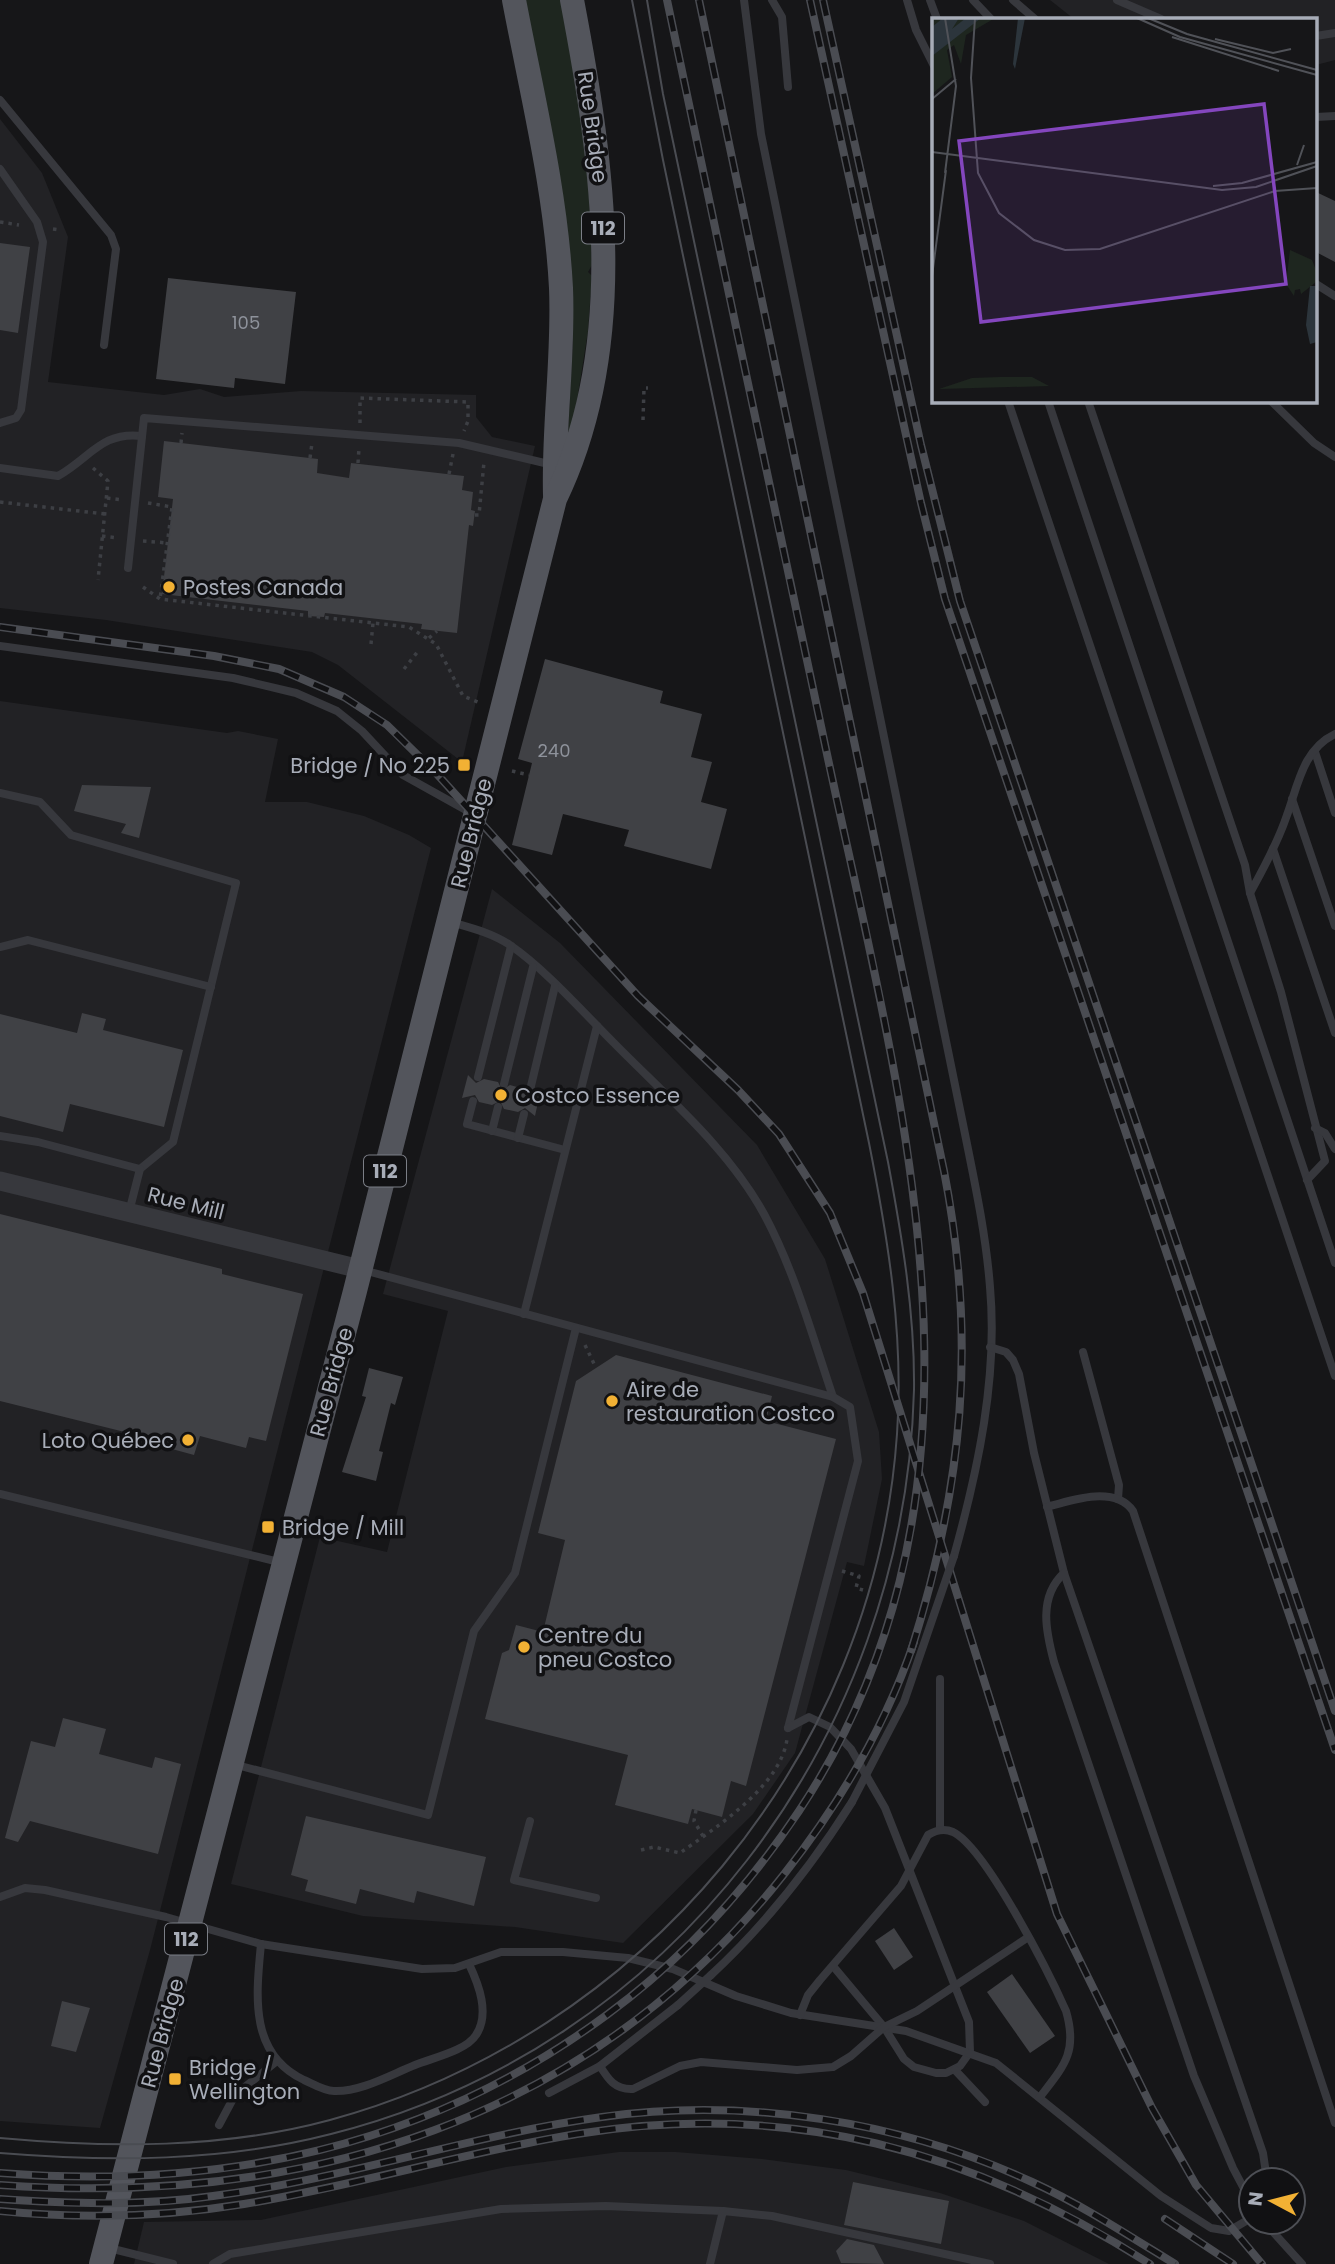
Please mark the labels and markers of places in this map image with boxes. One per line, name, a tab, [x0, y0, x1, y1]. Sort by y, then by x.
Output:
place label: Postes Canada	[183, 573, 343, 602]
marker: Postes Canada	[161, 579, 177, 595]
place label: Bridge / No 225	[290, 751, 450, 780]
marker: Bridge / No 225	[456, 757, 472, 773]
place label: Costco Essence	[515, 1081, 680, 1110]
marker: Costco Essence	[493, 1087, 509, 1103]
place label: Aire de restauration Costco	[626, 1375, 835, 1428]
marker: Aire de restauration Costco	[604, 1393, 620, 1409]
place label: Loto Québec	[42, 1426, 174, 1455]
marker: Loto Québec	[180, 1432, 196, 1448]
place label: Bridge / Mill	[282, 1513, 404, 1542]
marker: Bridge / Mill	[260, 1519, 276, 1535]
place label: Centre du pneu Costco	[538, 1621, 672, 1674]
marker: Centre du pneu Costco	[516, 1639, 532, 1655]
place label: Bridge / Wellington	[189, 2053, 300, 2106]
marker: Bridge / Wellington	[167, 2071, 183, 2087]

